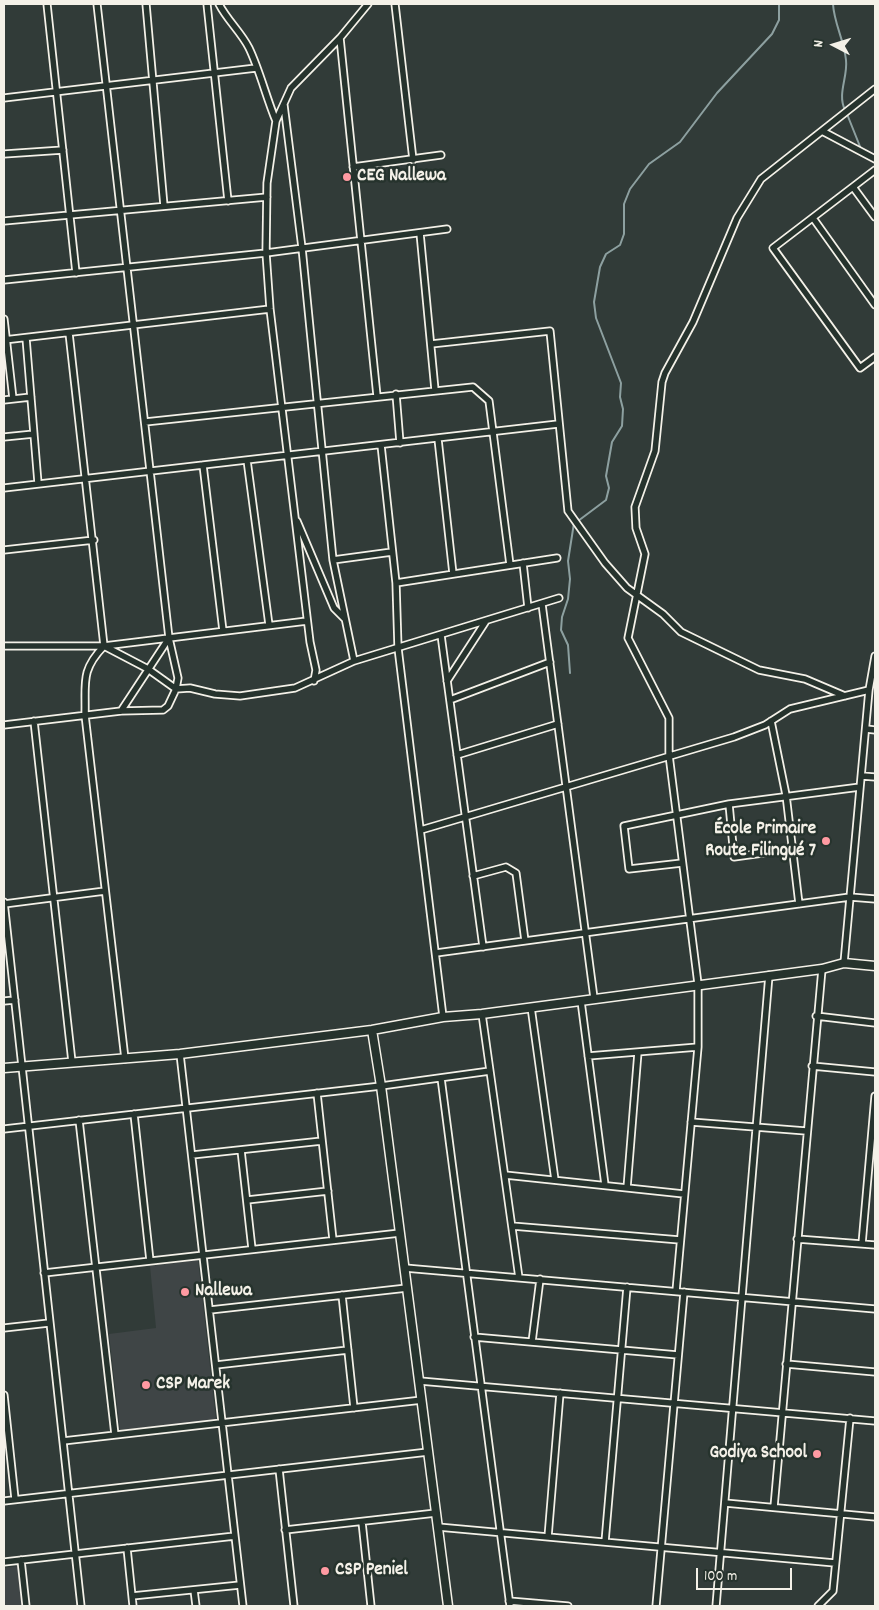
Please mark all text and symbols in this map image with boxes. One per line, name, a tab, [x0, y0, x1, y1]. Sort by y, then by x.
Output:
north arrow	[809, 20, 859, 70]
text: N	[809, 39, 829, 48]
place label: CEG Nallewa	[357, 166, 446, 188]
marker: CEG Nallewa	[341, 171, 353, 183]
place label: École Primaire Route Filingué 7	[705, 819, 816, 863]
marker: École Primaire Route Filingué 7	[820, 835, 832, 847]
place label: Nallewa	[195, 1281, 252, 1303]
marker: Nallewa	[179, 1286, 191, 1298]
place label: CSP Marek	[156, 1374, 230, 1396]
marker: CSP Marek	[140, 1379, 152, 1391]
place label: Godiya School	[709, 1443, 807, 1465]
marker: Godiya School	[811, 1448, 823, 1460]
scale bar	[699, 1558, 795, 1590]
place label: CSP Peniel	[335, 1560, 408, 1582]
marker: CSP Peniel	[319, 1565, 331, 1577]
text: 100 m	[704, 1566, 737, 1588]

